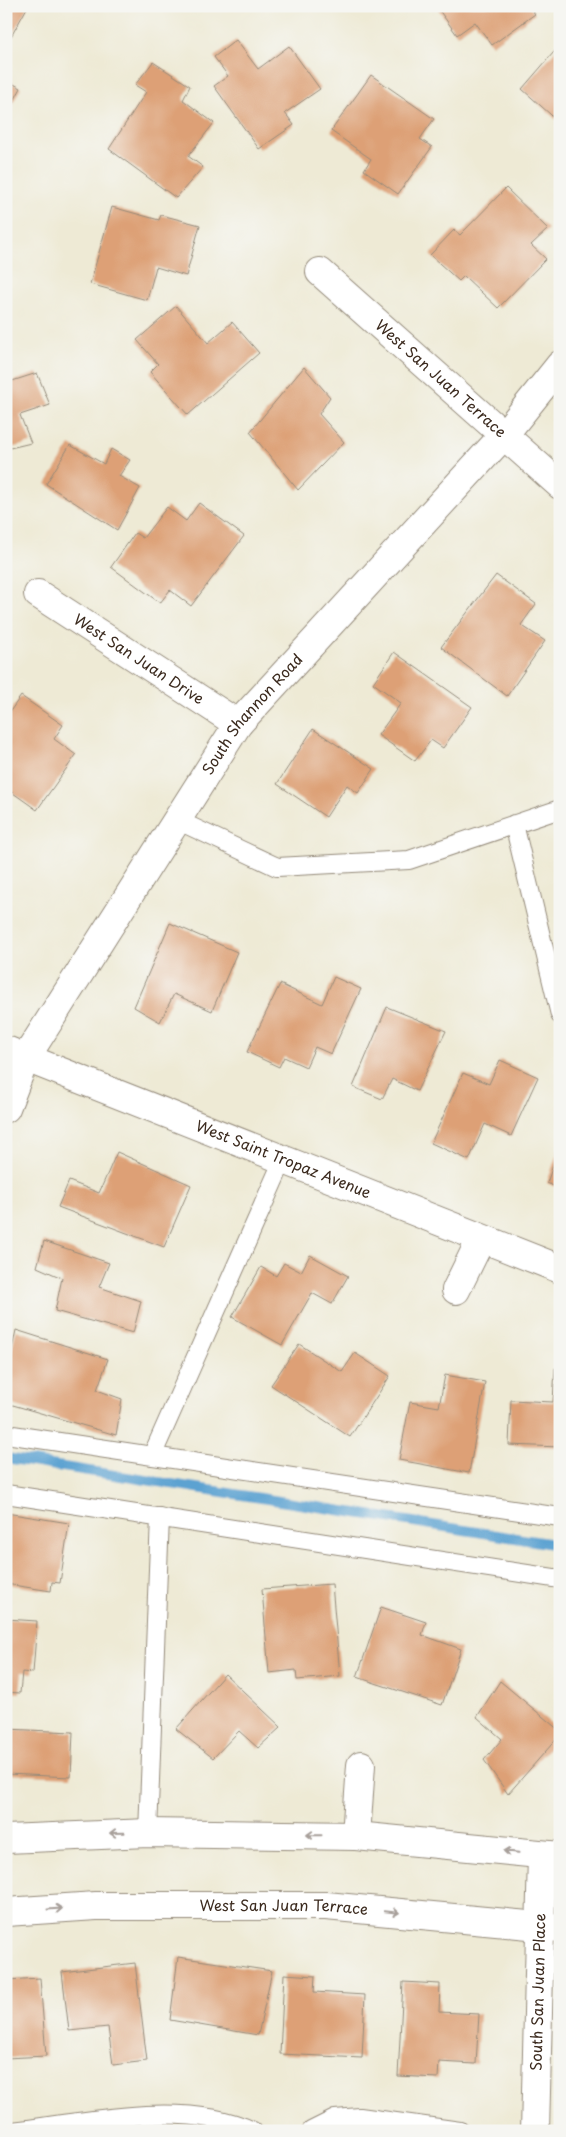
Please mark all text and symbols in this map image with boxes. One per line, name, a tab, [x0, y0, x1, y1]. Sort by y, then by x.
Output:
street label: West San Juan Terrace	[371, 313, 512, 442]
street label: West San Juan Drive	[70, 607, 209, 709]
street label: South Shannon Road	[196, 648, 307, 779]
street label: West Saint Tropaz Avenue	[193, 1113, 375, 1203]
one-way arrow	[109, 1828, 126, 1838]
one-way arrow	[307, 1830, 323, 1840]
one-way arrow	[503, 1847, 519, 1856]
street label: West San Juan Terrace	[199, 1893, 369, 1920]
one-way arrow	[47, 1904, 63, 1913]
one-way arrow	[384, 1908, 400, 1917]
street label: South San Juan Place	[524, 1913, 551, 2071]

